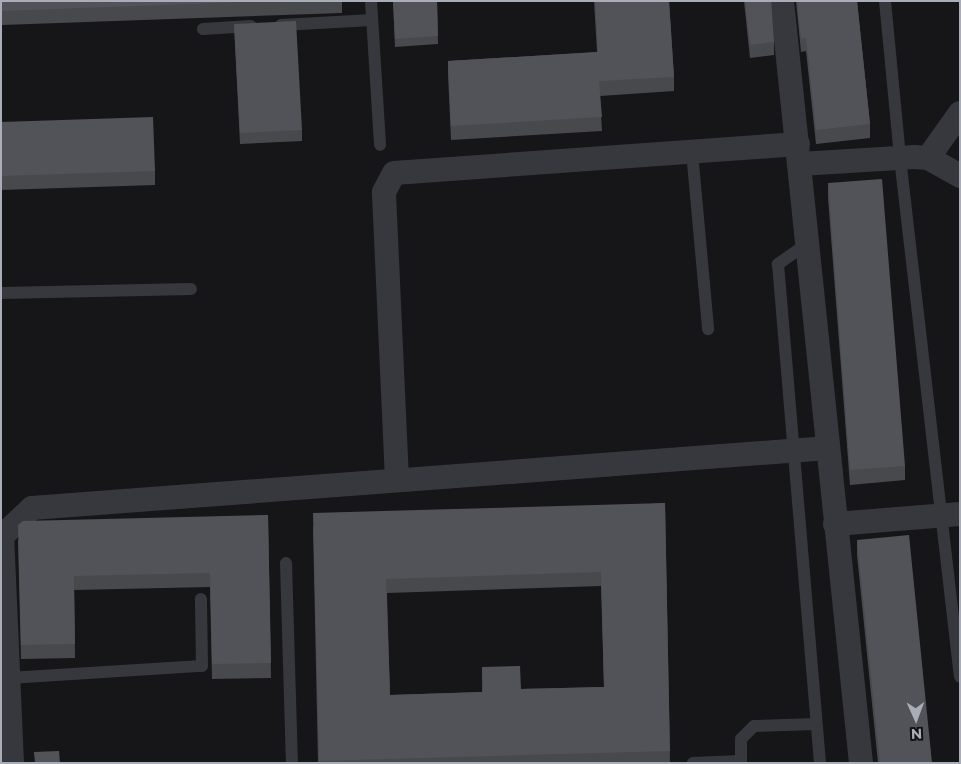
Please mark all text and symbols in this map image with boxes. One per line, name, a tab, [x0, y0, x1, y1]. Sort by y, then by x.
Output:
north arrow	[891, 694, 941, 744]
text: N	[911, 725, 922, 743]

